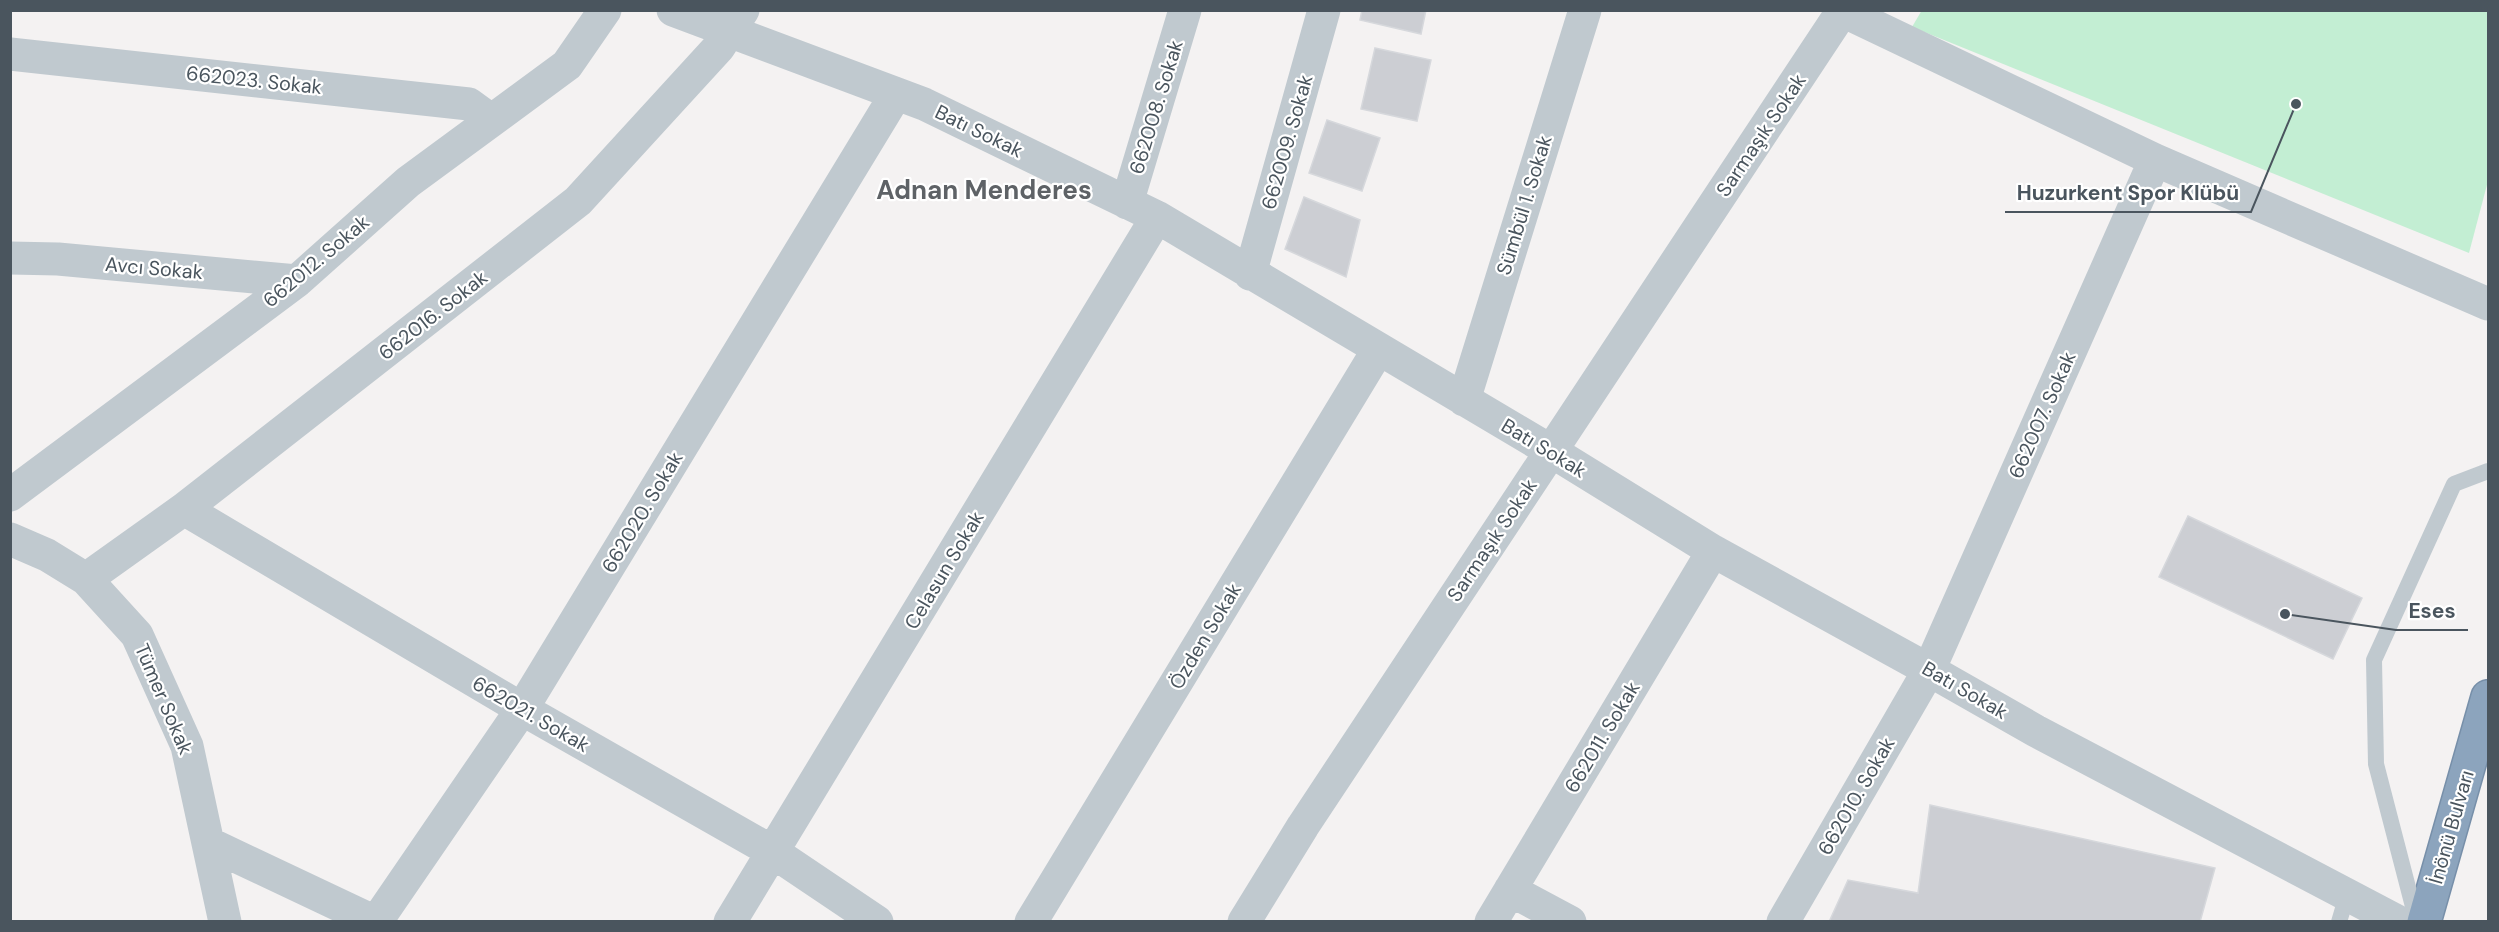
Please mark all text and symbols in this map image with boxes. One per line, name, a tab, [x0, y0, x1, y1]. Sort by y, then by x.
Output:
street label: 662008. Sokak	[1123, 37, 1189, 177]
street label: 662023. Sokak	[185, 60, 323, 100]
street label: Sarmaşık Sokak	[1710, 68, 1812, 202]
street label: 662009. Sokak	[1255, 72, 1319, 212]
street label: Batı Sokak	[931, 99, 1027, 163]
street label: Sümbül 1. Sokak	[1490, 132, 1558, 278]
district label: Adnan Menderes	[876, 173, 1092, 207]
callout: Huzurkent Spor Klübü	[2005, 173, 2251, 212]
text: Huzurkent Spor Klübü	[2017, 179, 2239, 207]
street label: 662012. Sokak	[257, 209, 375, 313]
street label: Avcı Sokak	[104, 251, 204, 285]
street label: 662016. Sokak	[373, 264, 493, 366]
street label: 662007. Sokak	[2002, 348, 2082, 482]
street label: Batı Sokak	[1497, 412, 1591, 484]
street label: 662020. Sokak	[595, 446, 689, 578]
street label: Sarmaşık Sokak	[1441, 473, 1543, 607]
street label: Celasun Sokak	[898, 506, 990, 634]
street label: Özden Sokak	[1163, 578, 1247, 694]
callout: Eses	[2396, 591, 2468, 630]
text: Eses	[2408, 597, 2456, 625]
street label: Tümer Sokak	[129, 640, 199, 758]
street label: Batı Sokak	[1917, 655, 2013, 725]
street label: 662021. Sokak	[468, 670, 594, 758]
street label: 662011. Sokak	[1558, 676, 1646, 798]
street label: 662010. Sokak	[1812, 732, 1900, 860]
street label: İnönü Bulvarı	[2422, 767, 2480, 887]

